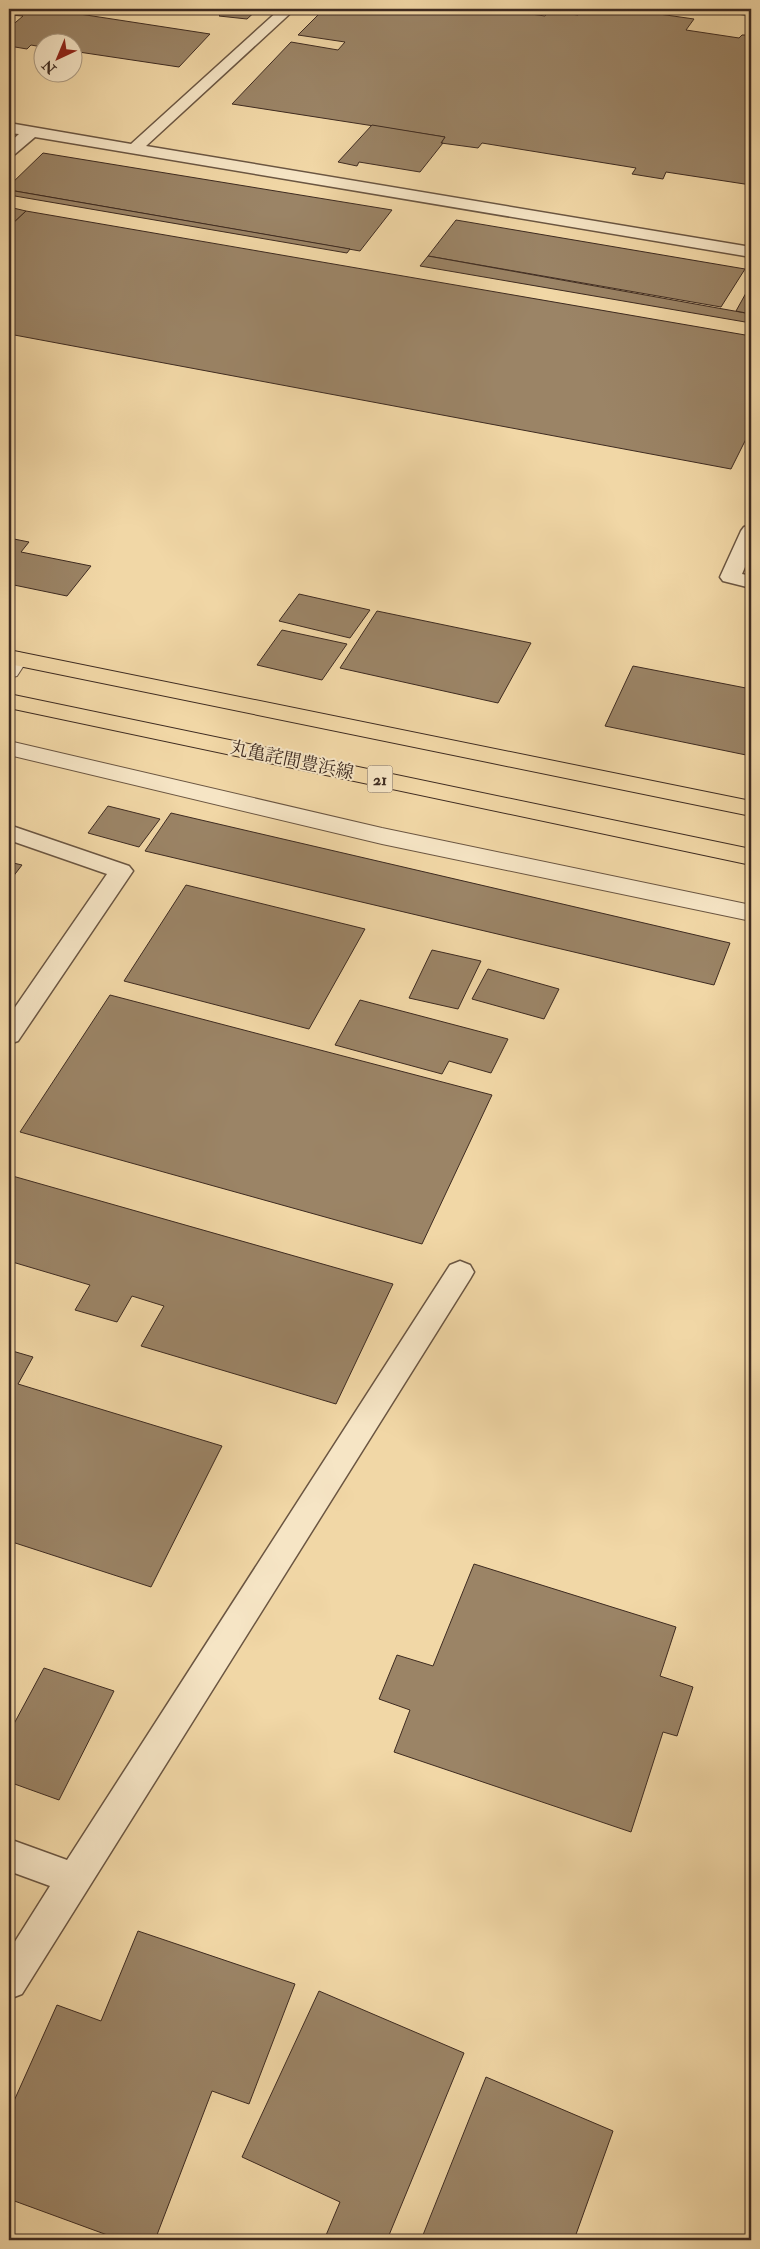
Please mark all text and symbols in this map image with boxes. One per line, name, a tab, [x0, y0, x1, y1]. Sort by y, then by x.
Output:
north arrow	[32, 32, 82, 82]
text: N	[39, 56, 60, 78]
street label: 丸亀詫間豊浜線	[228, 736, 356, 785]
road number: 21	[368, 766, 392, 792]

